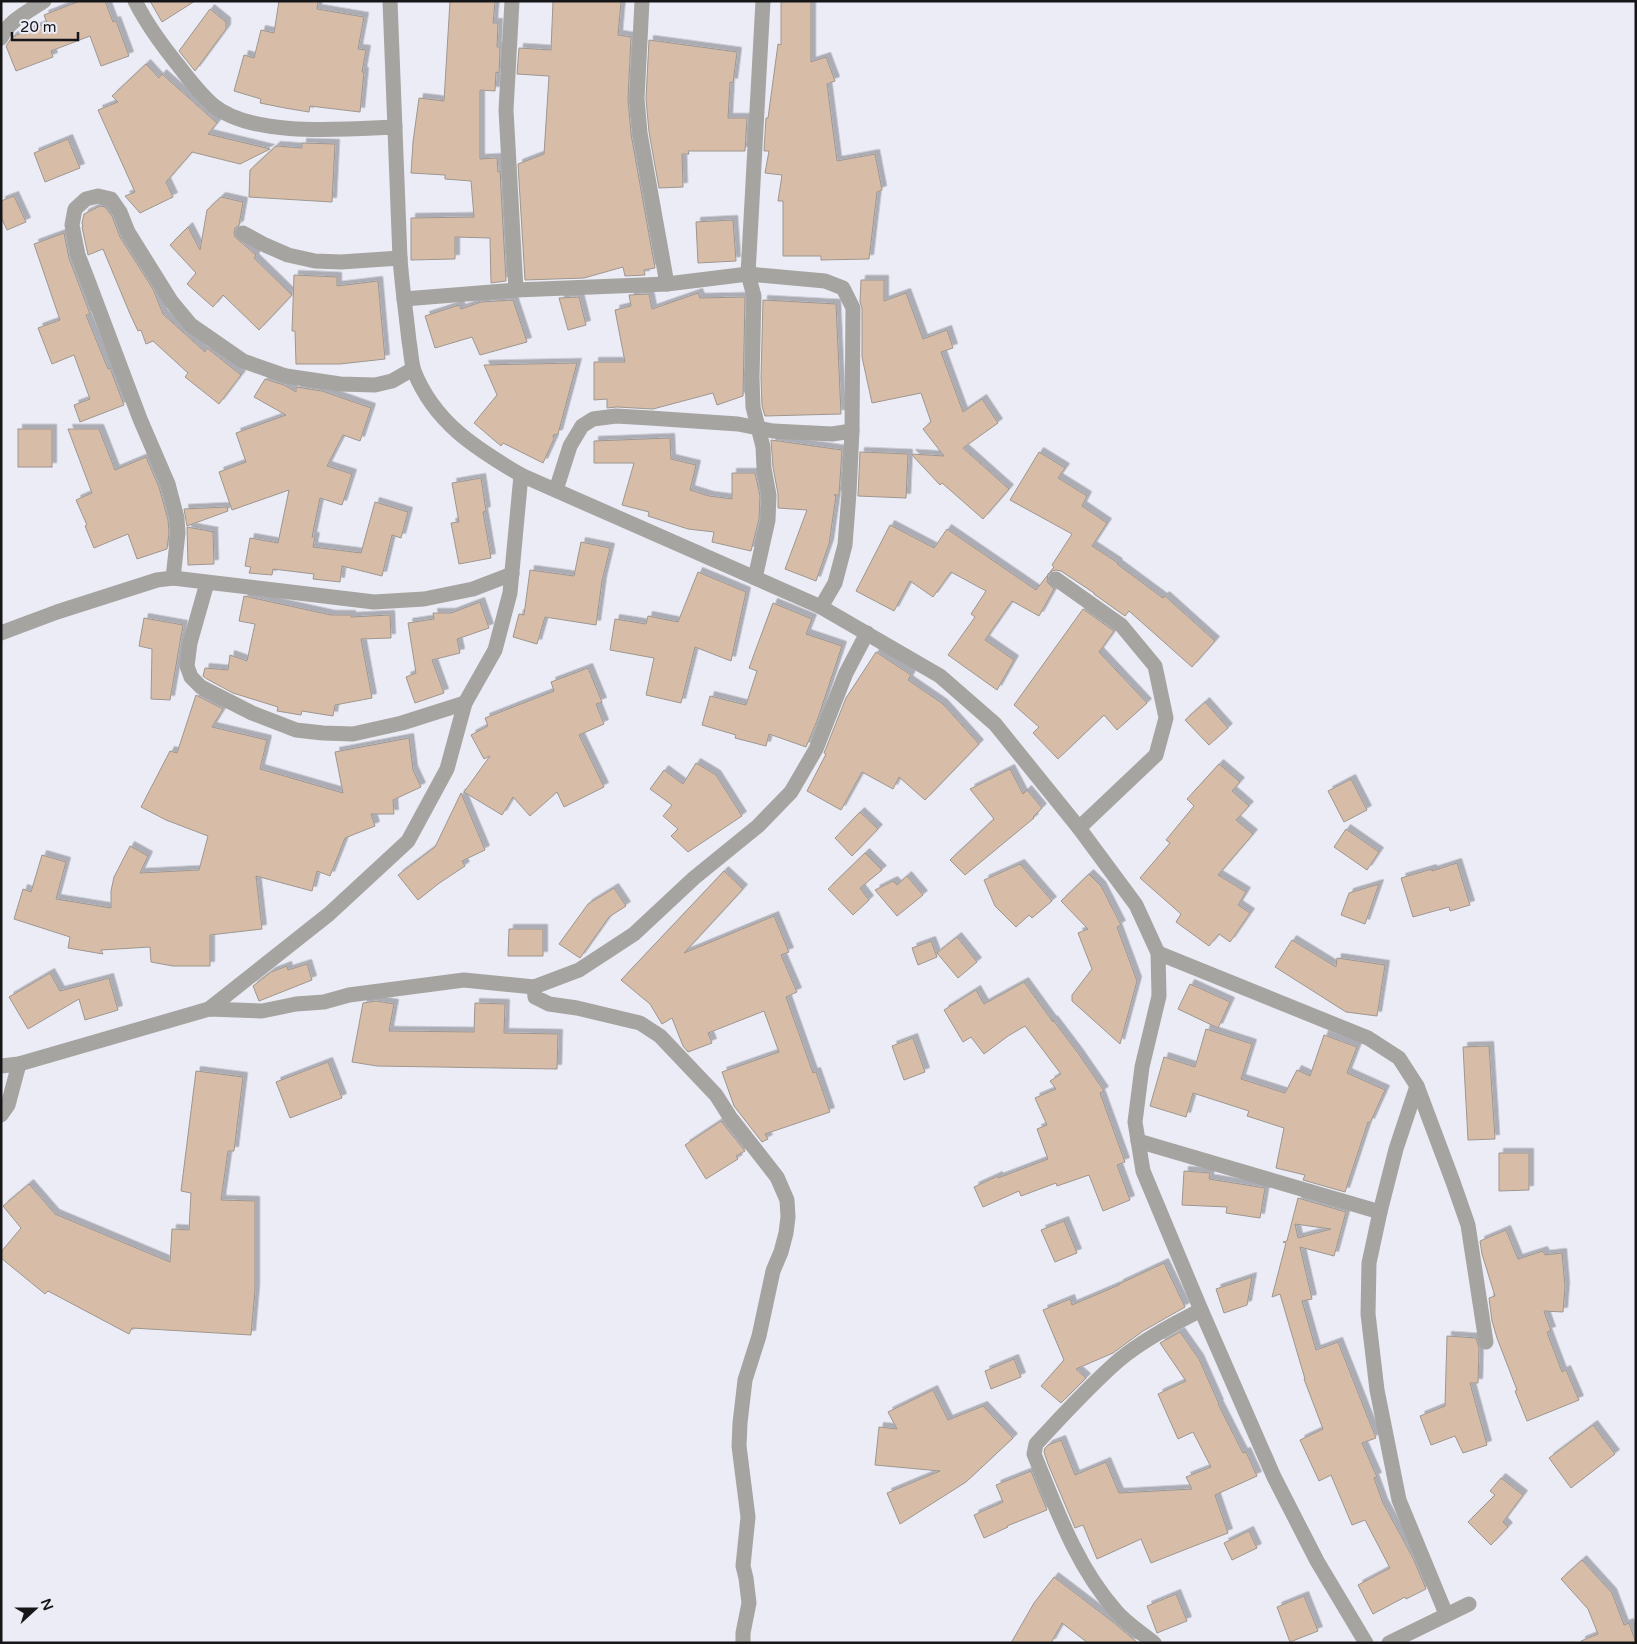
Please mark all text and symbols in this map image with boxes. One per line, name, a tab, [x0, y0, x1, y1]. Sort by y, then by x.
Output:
scale bar	[12, 10, 79, 42]
text: 20 m	[20, 18, 57, 36]
north arrow	[10, 1584, 60, 1634]
text: N	[37, 1596, 57, 1613]

